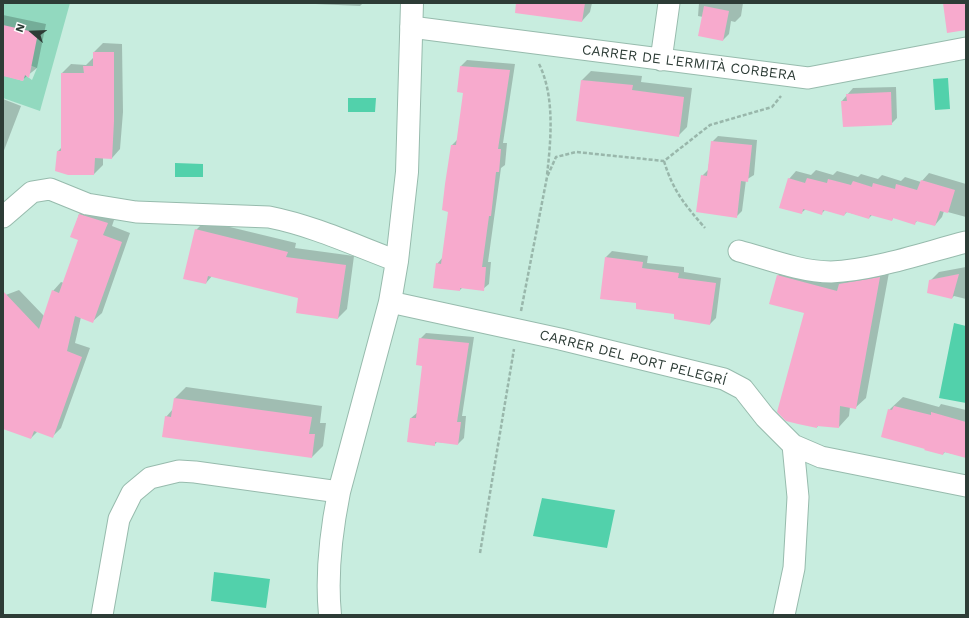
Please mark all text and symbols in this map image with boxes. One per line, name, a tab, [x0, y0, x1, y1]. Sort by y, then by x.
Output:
north arrow	[12, 12, 52, 52]
text: N	[13, 22, 28, 34]
street label: CARRER DE L'ERMITÀ CORBERA	[581, 42, 797, 84]
street label: CARRER DEL PORT PELEGRÍ	[538, 327, 728, 389]

